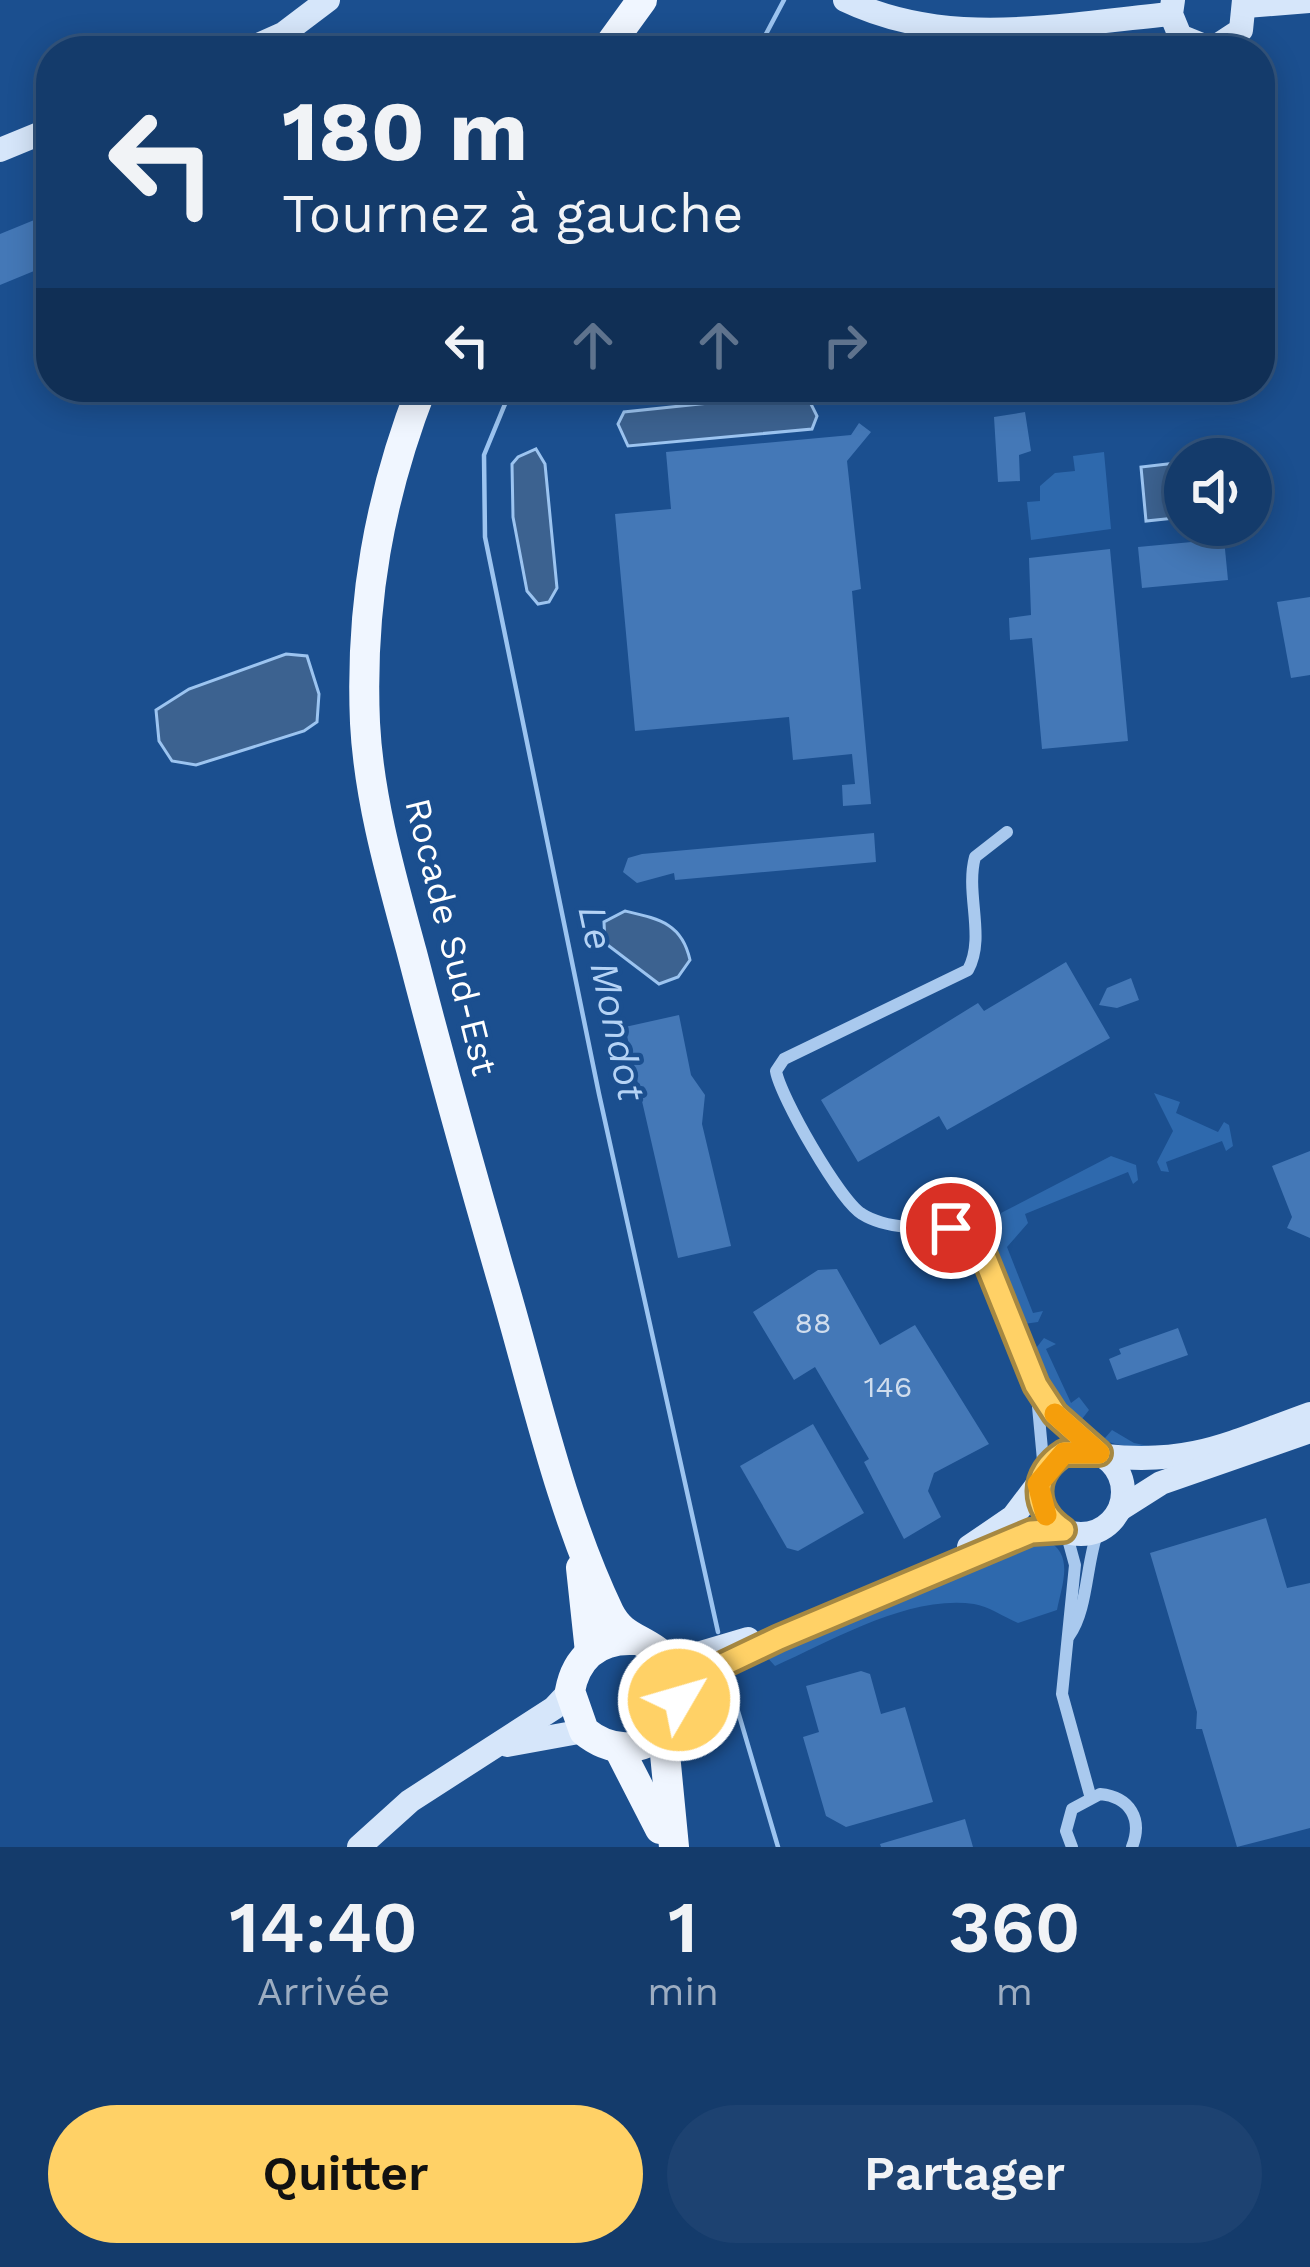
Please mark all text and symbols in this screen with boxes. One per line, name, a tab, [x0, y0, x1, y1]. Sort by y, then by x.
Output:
text: 180 m	[282, 82, 528, 180]
icon: left	[84, 84, 240, 240]
text: Tournez à gauche	[282, 182, 743, 245]
icon: left	[434, 312, 500, 378]
icon: ahead	[560, 312, 626, 378]
icon: ahead	[686, 312, 752, 378]
icon: right	[812, 312, 878, 378]
map controls	[1164, 438, 1272, 546]
button: sound	[1164, 438, 1272, 546]
street label: Rocade Sud-Est	[396, 794, 506, 1080]
water label: Le Mondot	[569, 901, 655, 1106]
pin	[900, 1177, 1002, 1279]
icon: arrive	[918, 1195, 984, 1261]
house number: 88	[795, 1305, 831, 1340]
house number: 146	[864, 1369, 912, 1404]
position arrow	[616, 1637, 742, 1763]
text: 14:40	[229, 1885, 418, 1969]
text: 1	[668, 1885, 698, 1969]
text: 360	[948, 1885, 1081, 1969]
text: Arrivée	[257, 1969, 390, 2014]
text: min	[647, 1969, 719, 2014]
text: m	[996, 1969, 1033, 2014]
button: Quitter	[48, 2105, 643, 2243]
button: Partager	[667, 2105, 1262, 2243]

